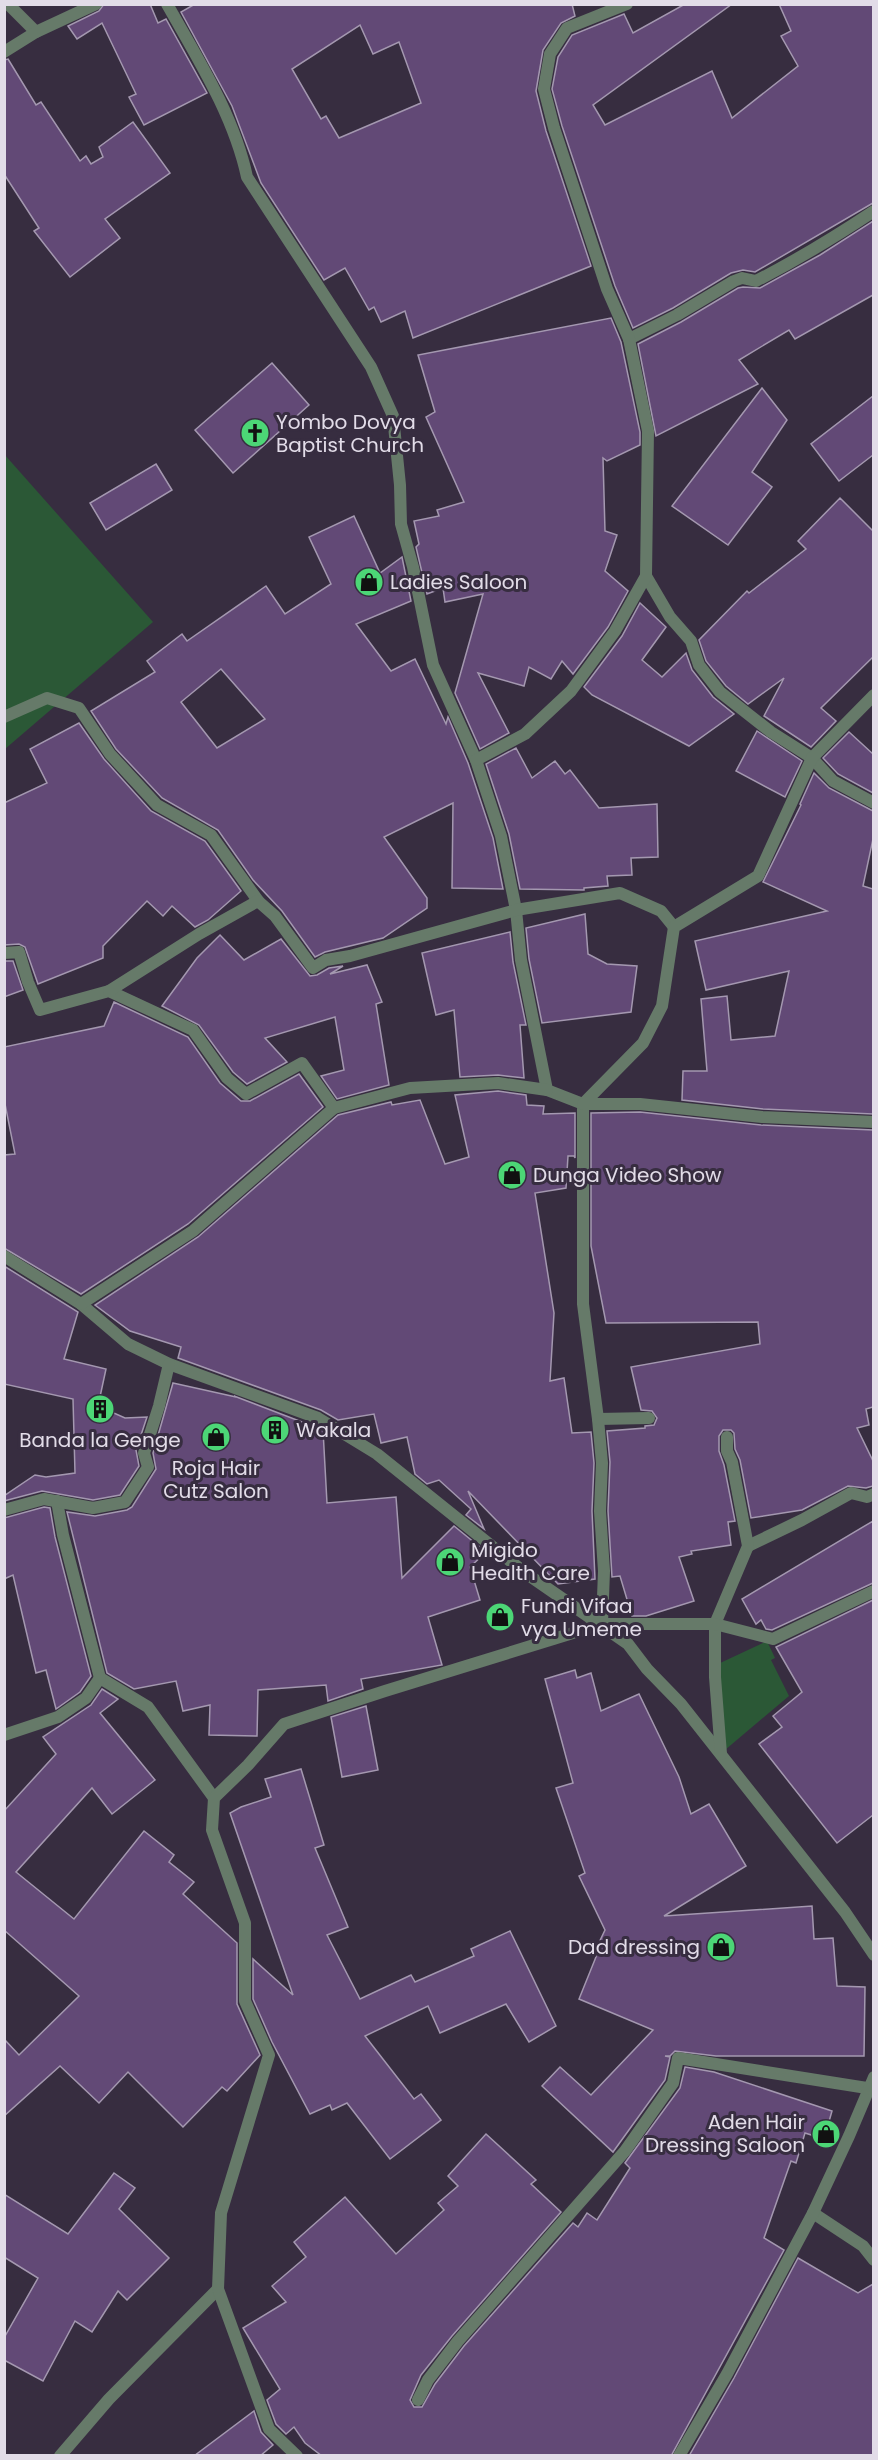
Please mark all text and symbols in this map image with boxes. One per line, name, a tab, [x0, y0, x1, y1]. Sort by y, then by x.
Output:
place label: Yombo Dovya Baptist Church	[276, 408, 424, 459]
church icon: Yombo Dovya Baptist Church	[239, 417, 271, 449]
shop icon: Ladies Saloon	[353, 566, 385, 598]
place label: Ladies Saloon	[390, 568, 527, 596]
shop icon: Dunga Video Show	[496, 1159, 528, 1191]
place label: Dunga Video Show	[533, 1161, 722, 1189]
building icon: Banda la Genge	[84, 1393, 116, 1425]
building icon: Wakala	[259, 1414, 291, 1446]
place label: Wakala	[296, 1416, 371, 1444]
shop icon: Roja Hair Cutz Salon	[200, 1421, 232, 1453]
place label: Banda la Genge	[19, 1426, 181, 1454]
place label: Roja Hair Cutz Salon	[163, 1454, 269, 1505]
place label: Migido Health Care	[471, 1536, 590, 1587]
shop icon: Migido Health Care	[434, 1546, 466, 1578]
place label: Fundi Vifaa vya Umeme	[521, 1592, 642, 1643]
shop icon: Fundi Vifaa vya Umeme	[484, 1601, 516, 1633]
shop icon: Dad dressing	[705, 1931, 737, 1963]
place label: Dad dressing	[568, 1933, 700, 1961]
place label: Aden Hair Dressing Saloon	[645, 2108, 805, 2159]
shop icon: Aden Hair Dressing Saloon	[810, 2118, 842, 2150]

